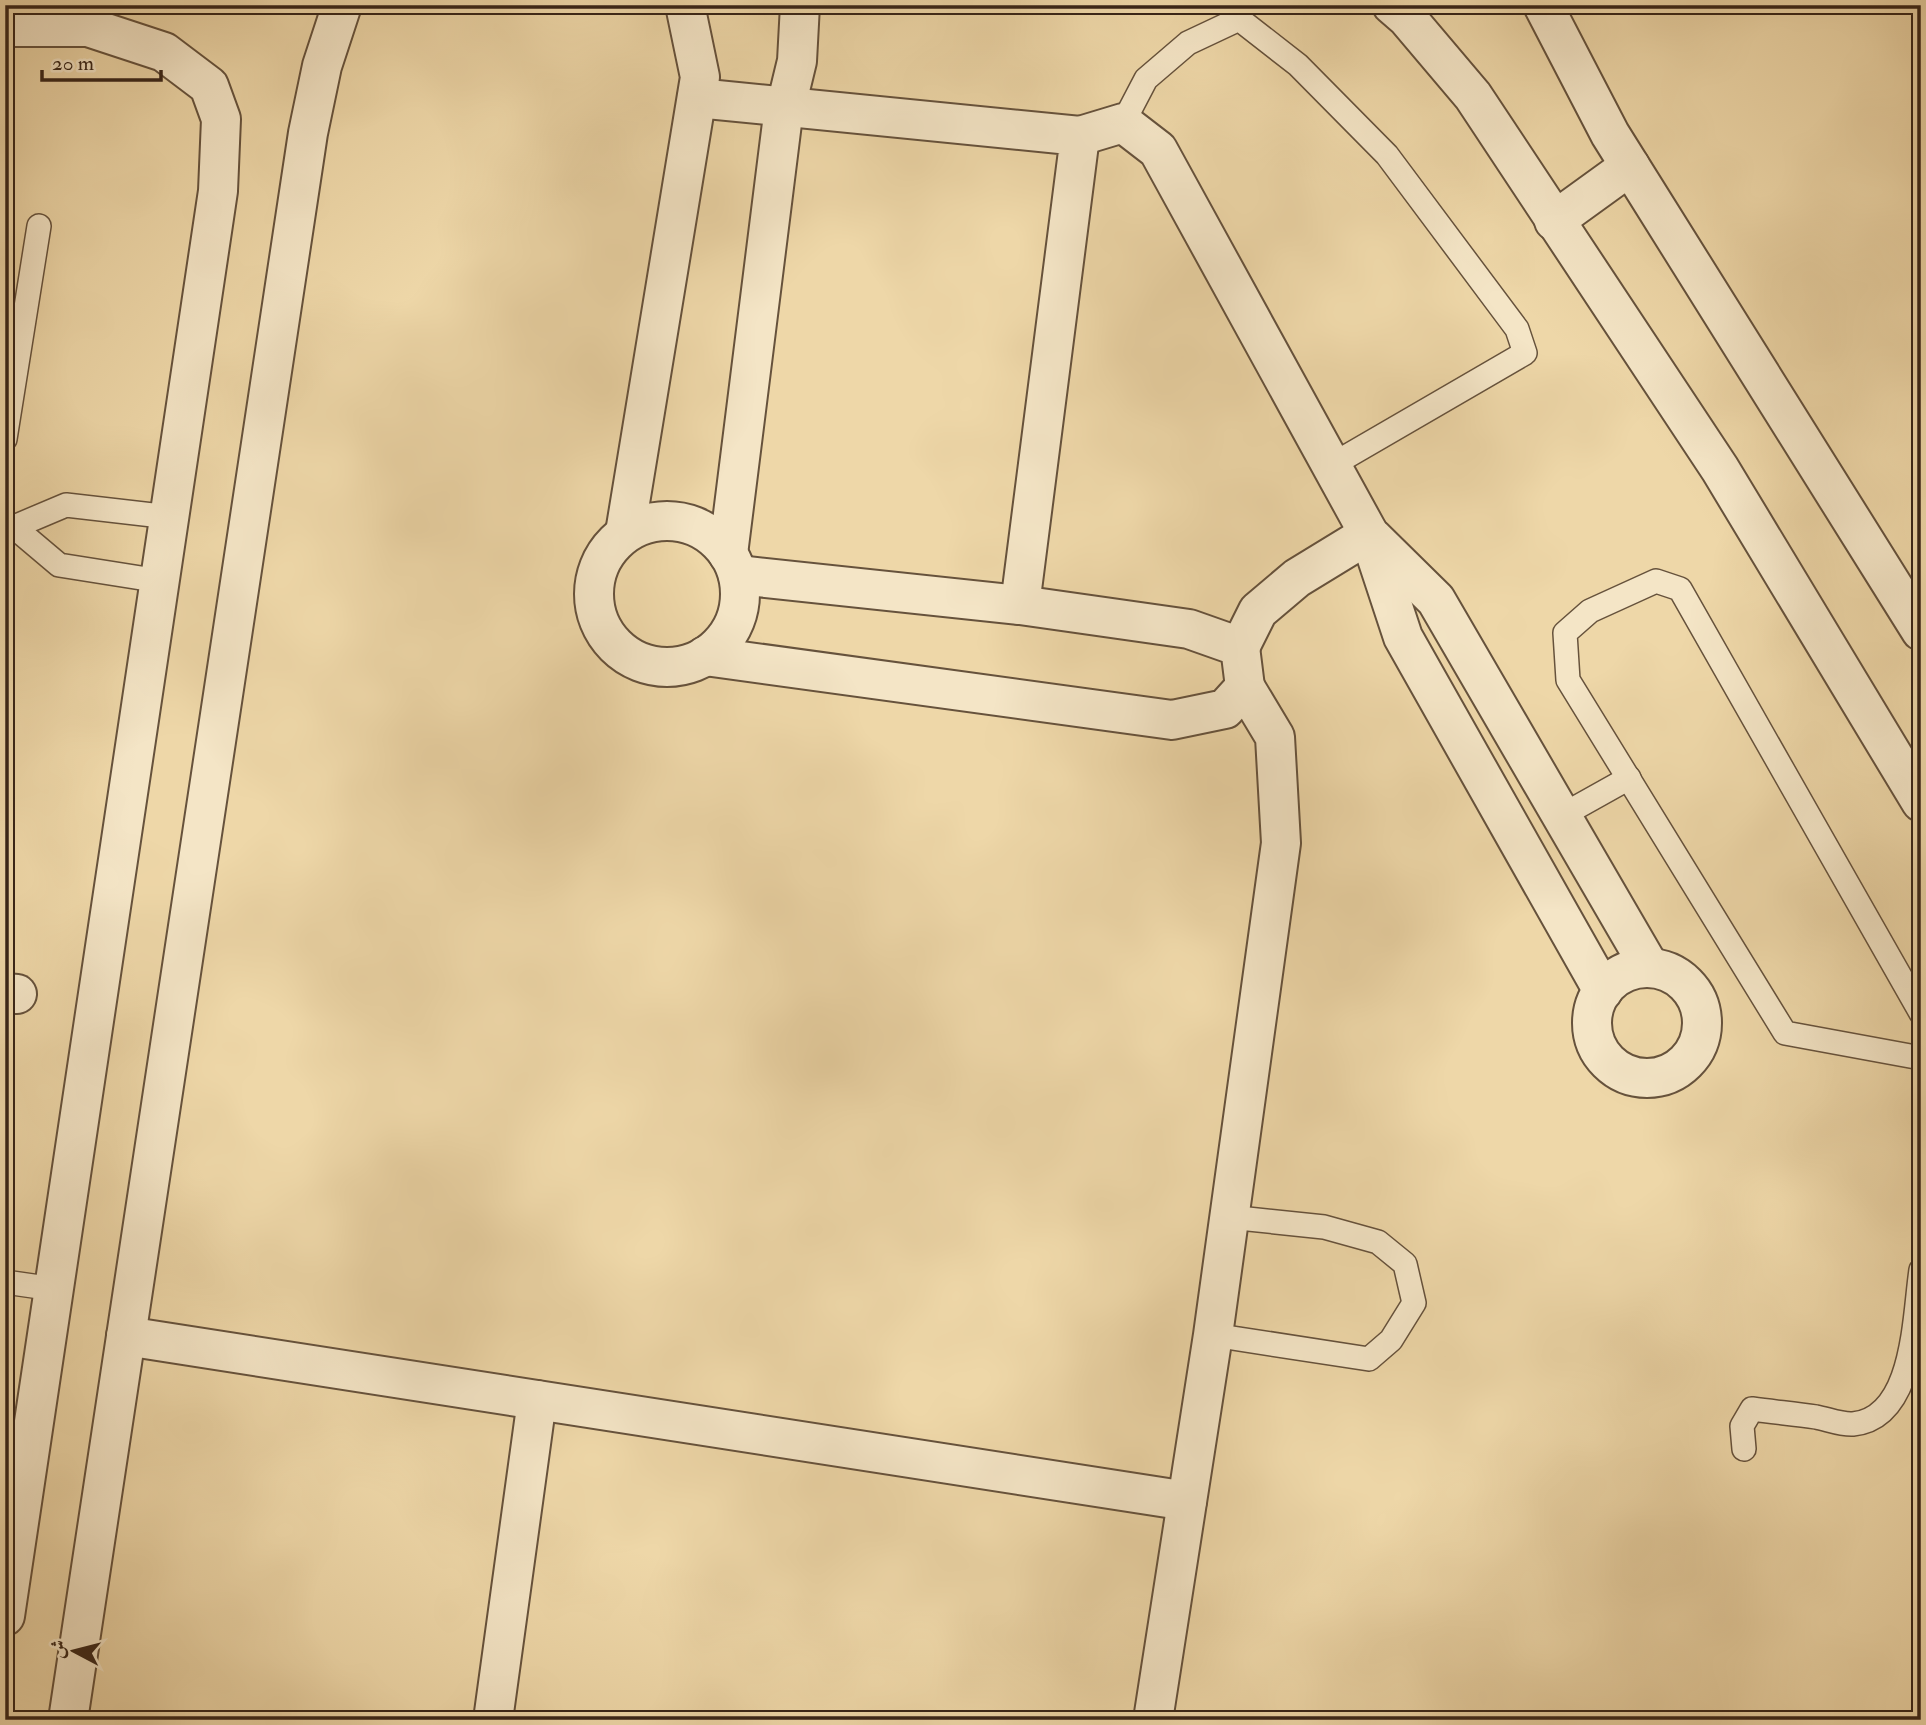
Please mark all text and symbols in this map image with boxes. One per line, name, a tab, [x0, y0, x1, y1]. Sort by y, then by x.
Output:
scale bar	[42, 38, 161, 82]
text: 20 m	[52, 50, 94, 77]
north arrow	[38, 1616, 108, 1686]
text: ش	[45, 1638, 71, 1660]

